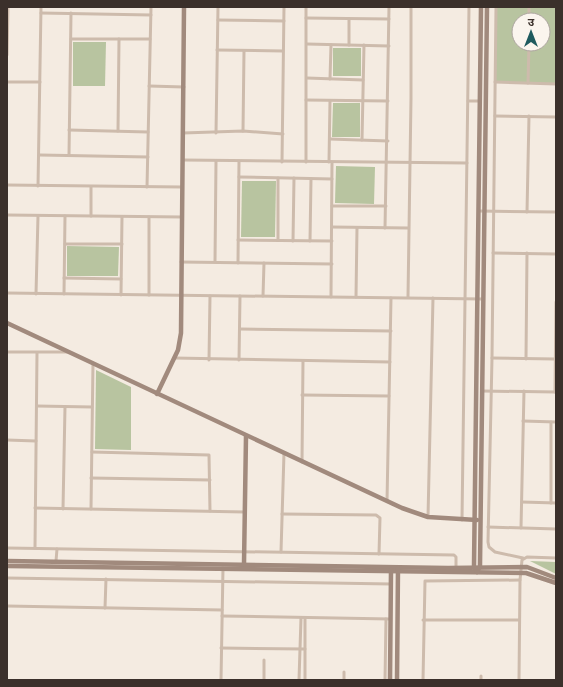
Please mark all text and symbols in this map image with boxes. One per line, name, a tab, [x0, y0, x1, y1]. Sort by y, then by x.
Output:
north arrow	[511, 12, 551, 52]
text: उ	[528, 15, 535, 30]

